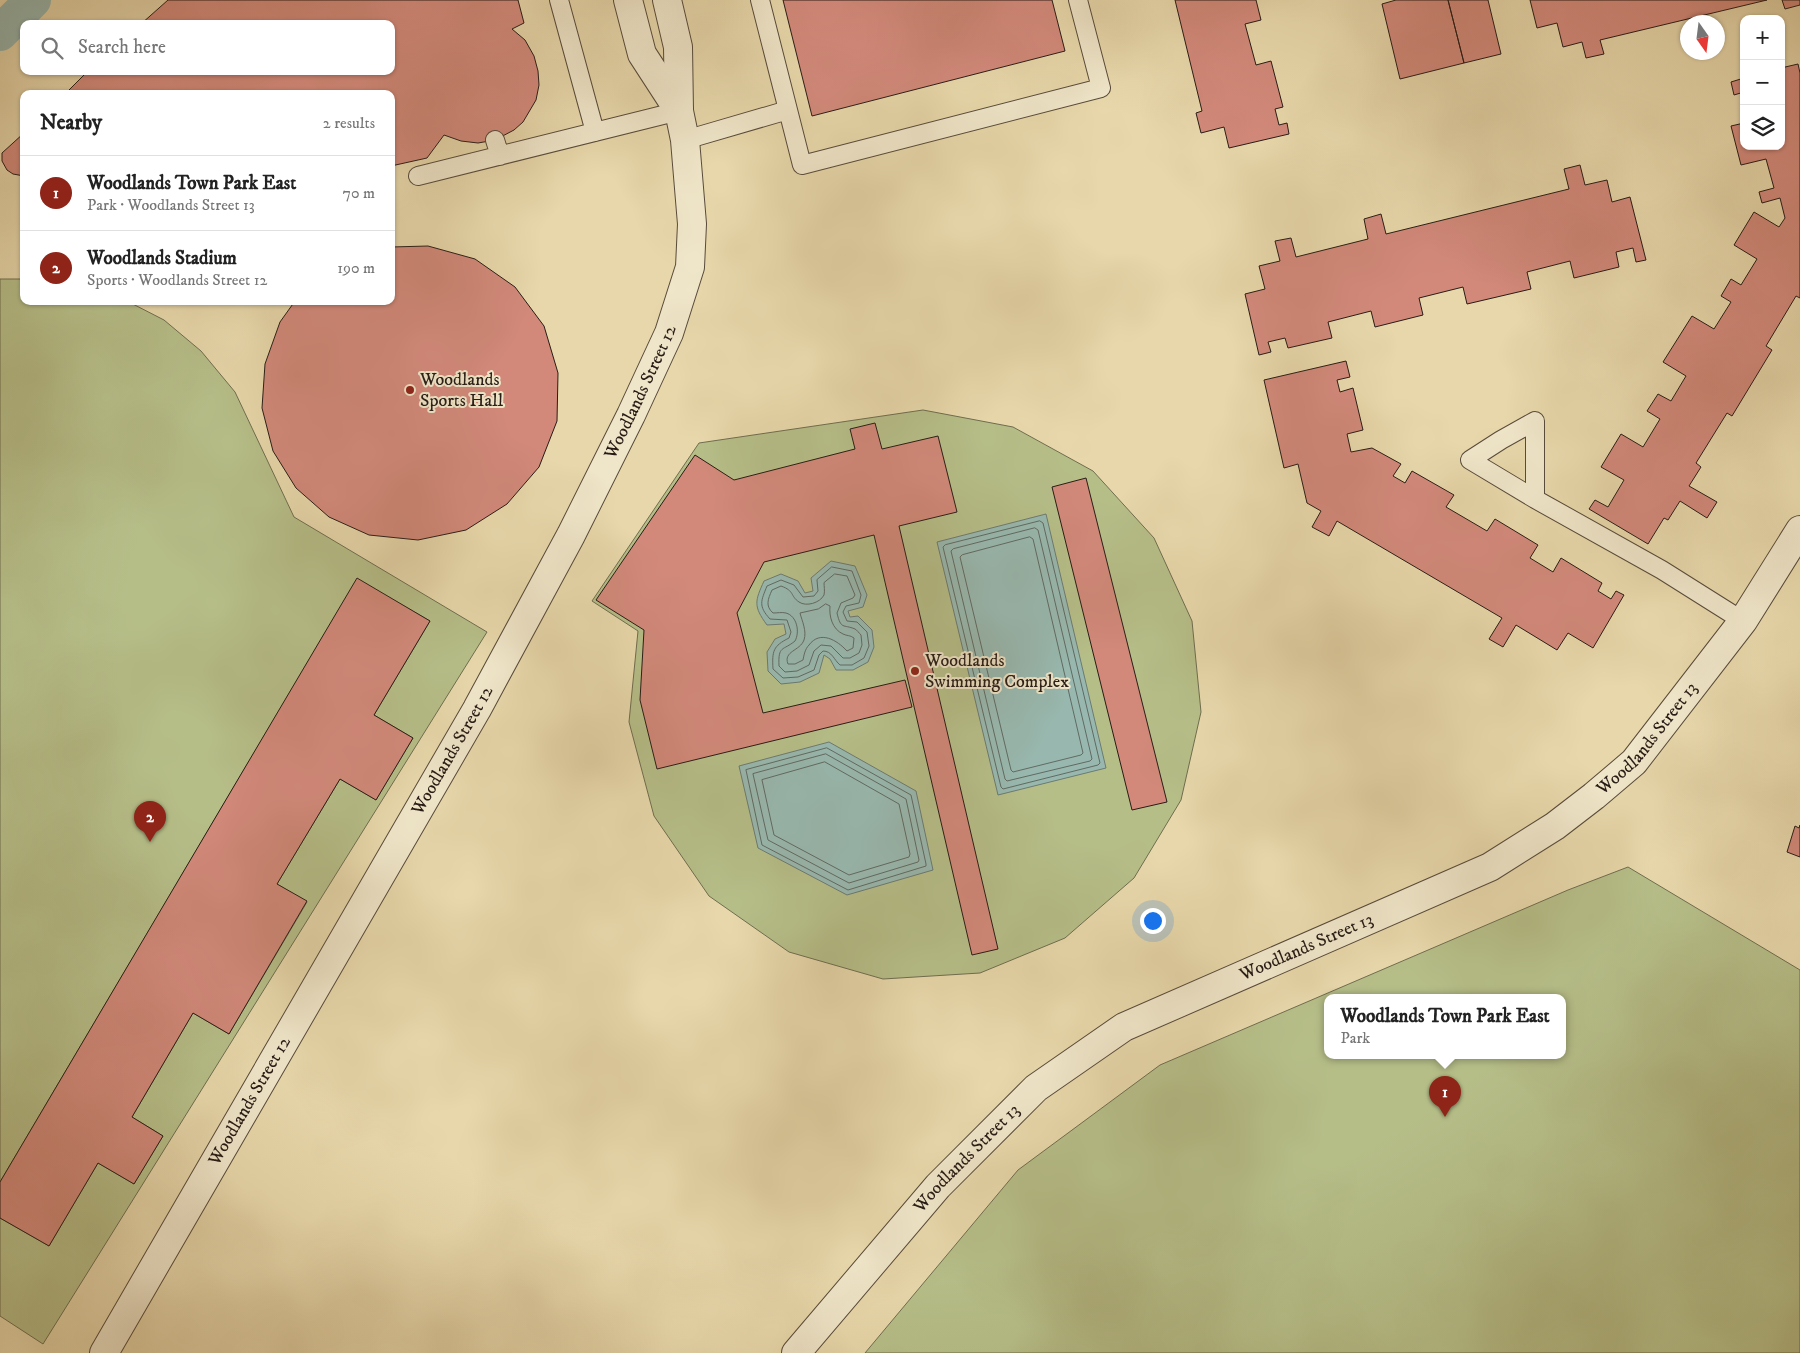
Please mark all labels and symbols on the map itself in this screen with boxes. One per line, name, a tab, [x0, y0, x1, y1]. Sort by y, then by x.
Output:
north arrow	[1680, 15, 1725, 60]
street label: Woodlands Street 12	[599, 323, 682, 464]
place label: Woodlands Sports Hall	[419, 369, 504, 412]
marker: Woodlands Sports Hall	[404, 384, 416, 396]
place label: Woodlands Swimming Complex	[924, 650, 1069, 693]
marker: Woodlands Swimming Complex	[909, 665, 921, 677]
street label: Woodlands Street 13	[1591, 678, 1702, 800]
street label: Woodlands Street 12	[406, 682, 498, 820]
pin: 2	[134, 801, 166, 842]
your location	[1140, 908, 1166, 934]
street label: Woodlands Street 13	[1236, 908, 1376, 986]
street label: Woodlands Street 12	[203, 1033, 296, 1170]
pin: 1	[1429, 1076, 1461, 1117]
street label: Woodlands Street 13	[908, 1099, 1025, 1218]

